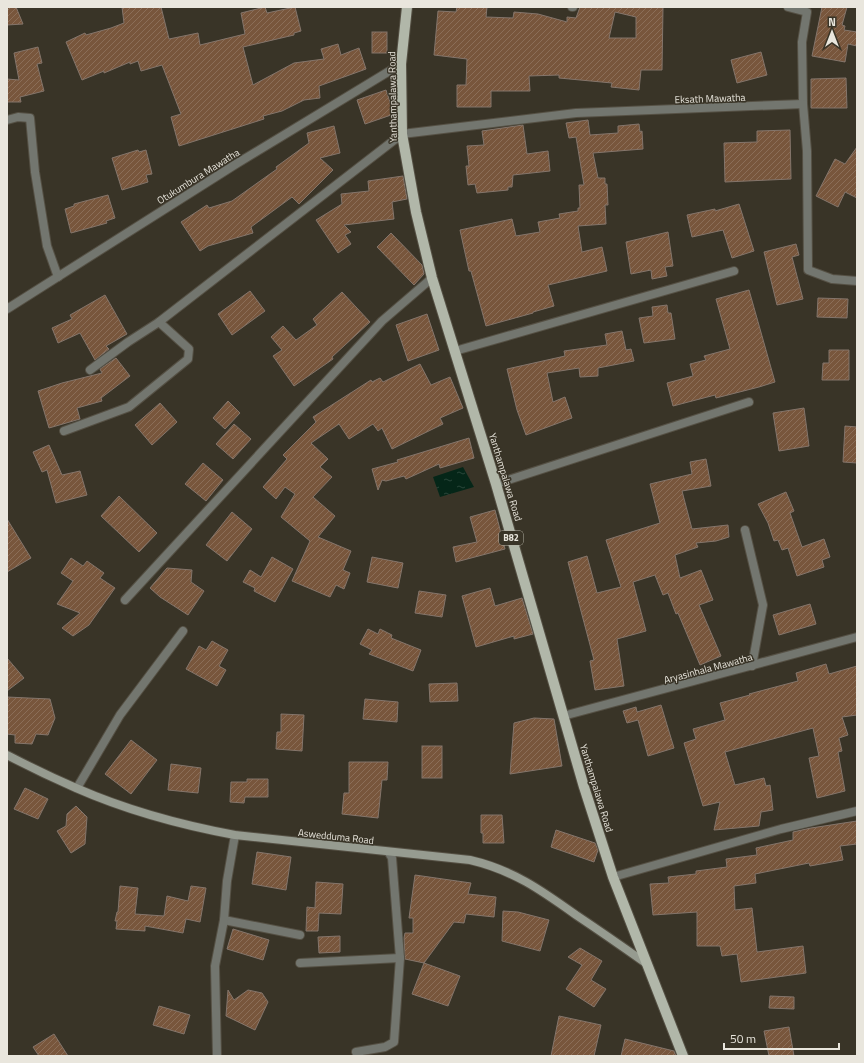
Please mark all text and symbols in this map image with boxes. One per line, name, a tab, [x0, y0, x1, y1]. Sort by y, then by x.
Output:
north arrow	[812, 12, 852, 52]
text: N	[828, 14, 836, 30]
street label: Yanthampalawa Road	[384, 51, 401, 143]
street label: Eksath Mawatha	[674, 90, 746, 107]
street label: Otukumbura Mawatha	[154, 145, 243, 208]
street label: Yanthampalawa Road	[485, 431, 526, 523]
road number: B82	[499, 531, 523, 545]
street label: Aryasinhala Mawatha	[662, 649, 754, 688]
street label: Yanthampalawa Road	[576, 742, 617, 834]
street label: Aswedduma Road	[297, 825, 375, 848]
scale bar	[724, 1025, 839, 1051]
text: 50 m	[730, 1029, 756, 1048]

